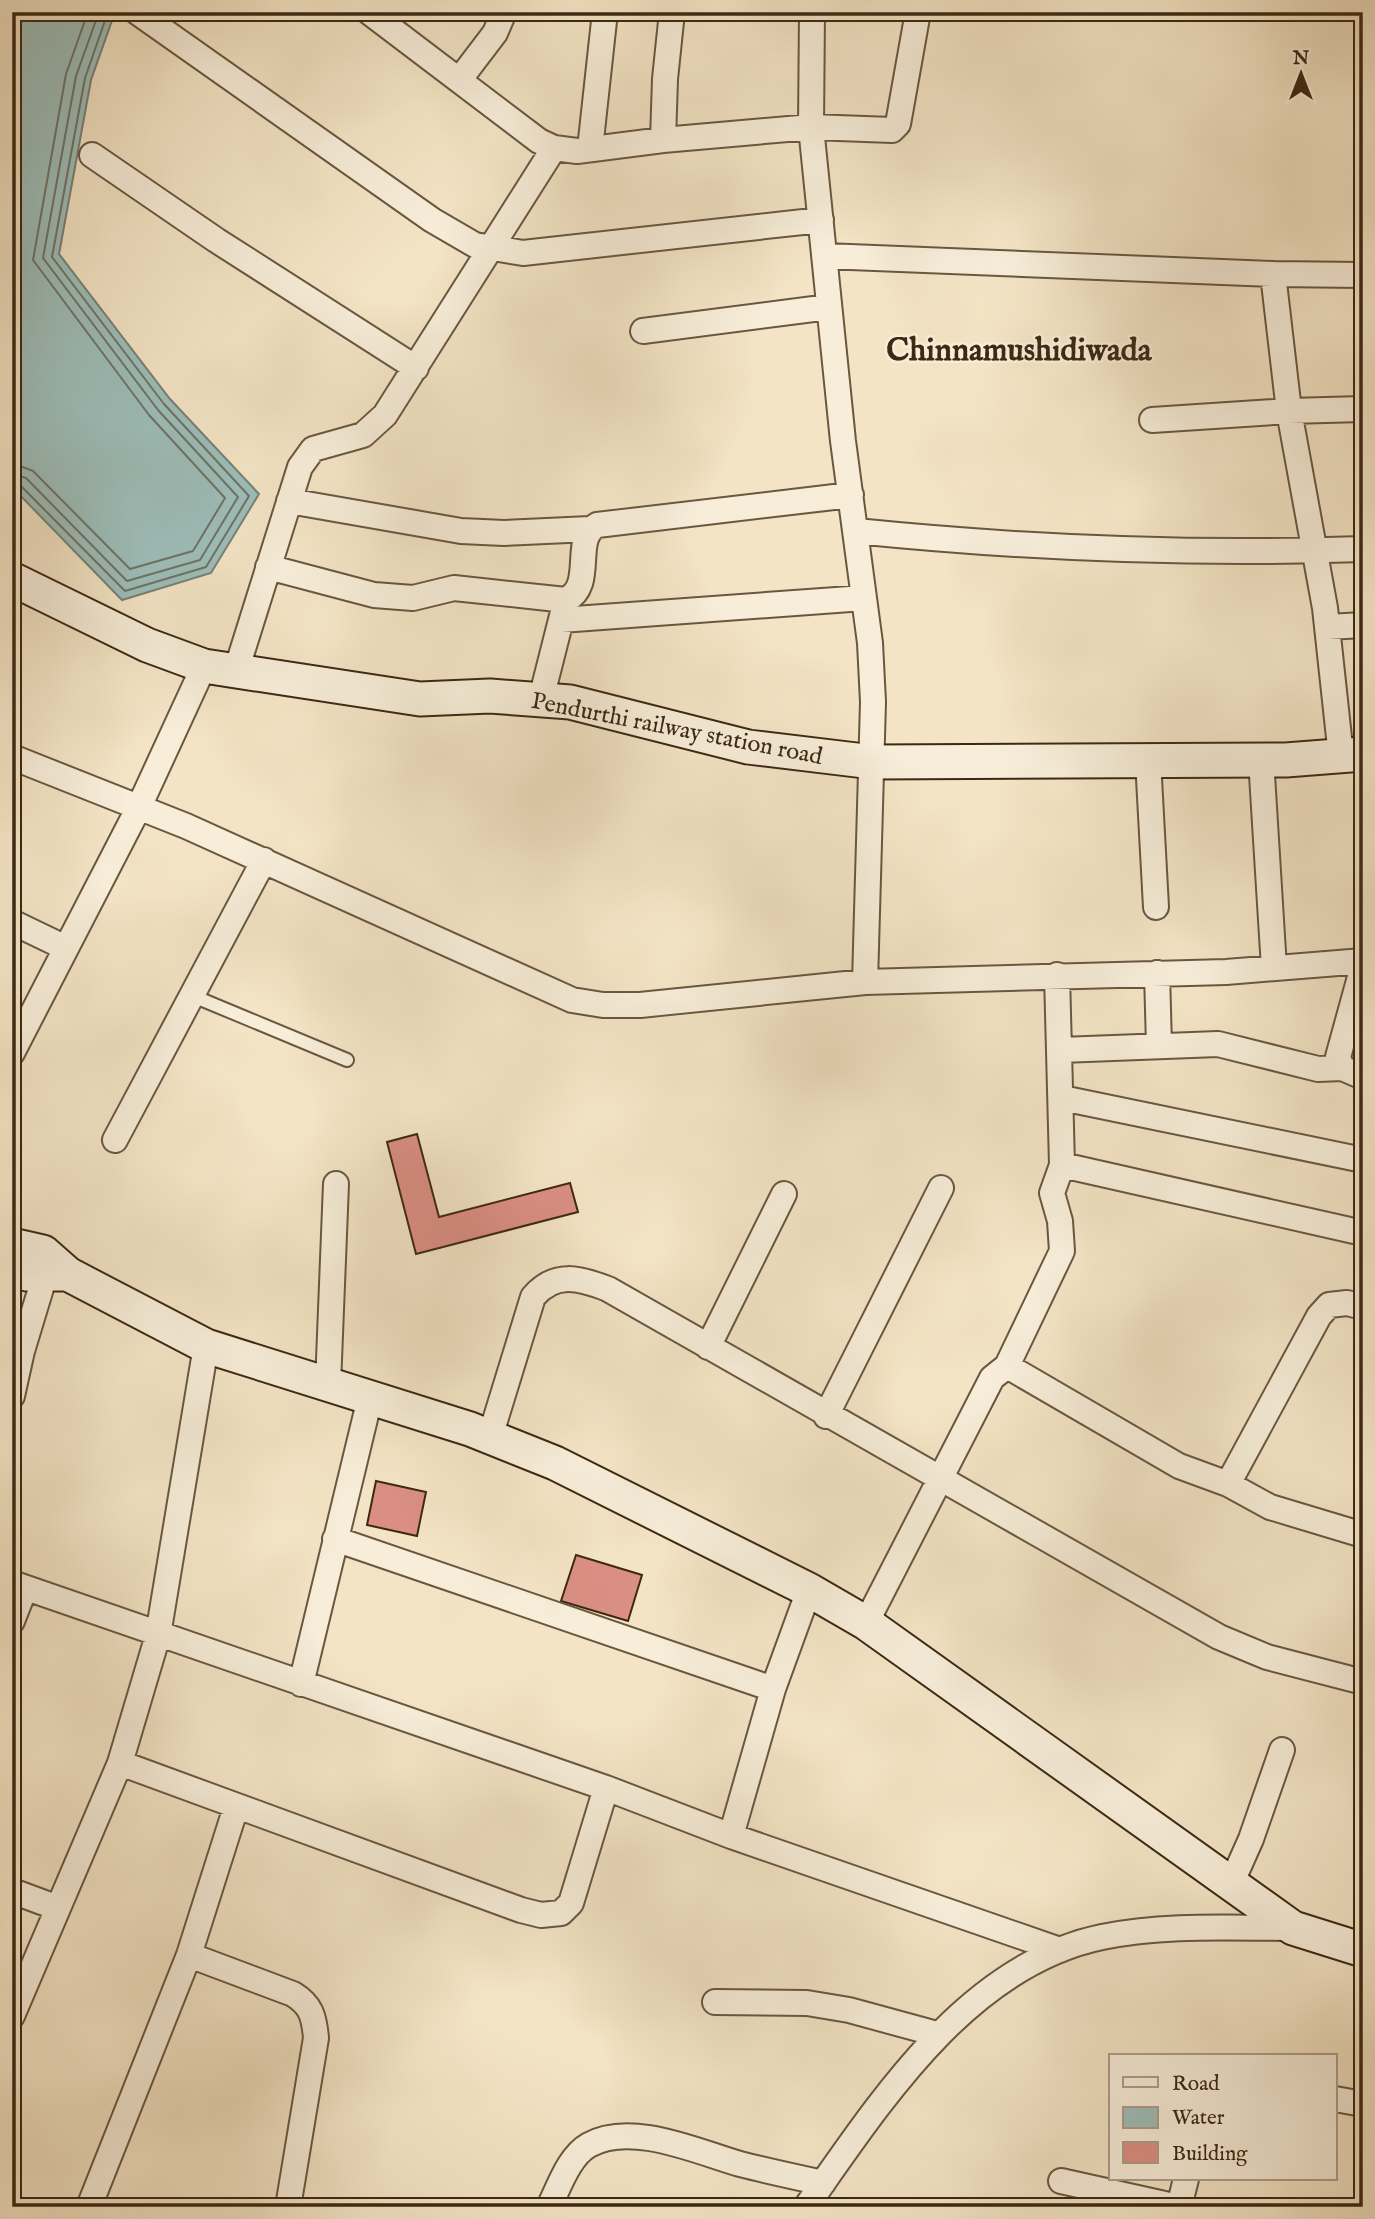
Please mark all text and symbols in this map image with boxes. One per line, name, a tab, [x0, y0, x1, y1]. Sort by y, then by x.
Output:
north arrow	[1266, 38, 1336, 108]
text: N	[1292, 47, 1310, 71]
district label: Chinnamushidiwada	[886, 331, 1153, 372]
street label: Pendurthi railway station road	[528, 686, 825, 773]
legend	[1109, 2054, 1336, 2180]
text: Road	[1172, 2071, 1220, 2098]
text: Water	[1172, 2105, 1225, 2132]
text: Building	[1172, 2141, 1248, 2168]

